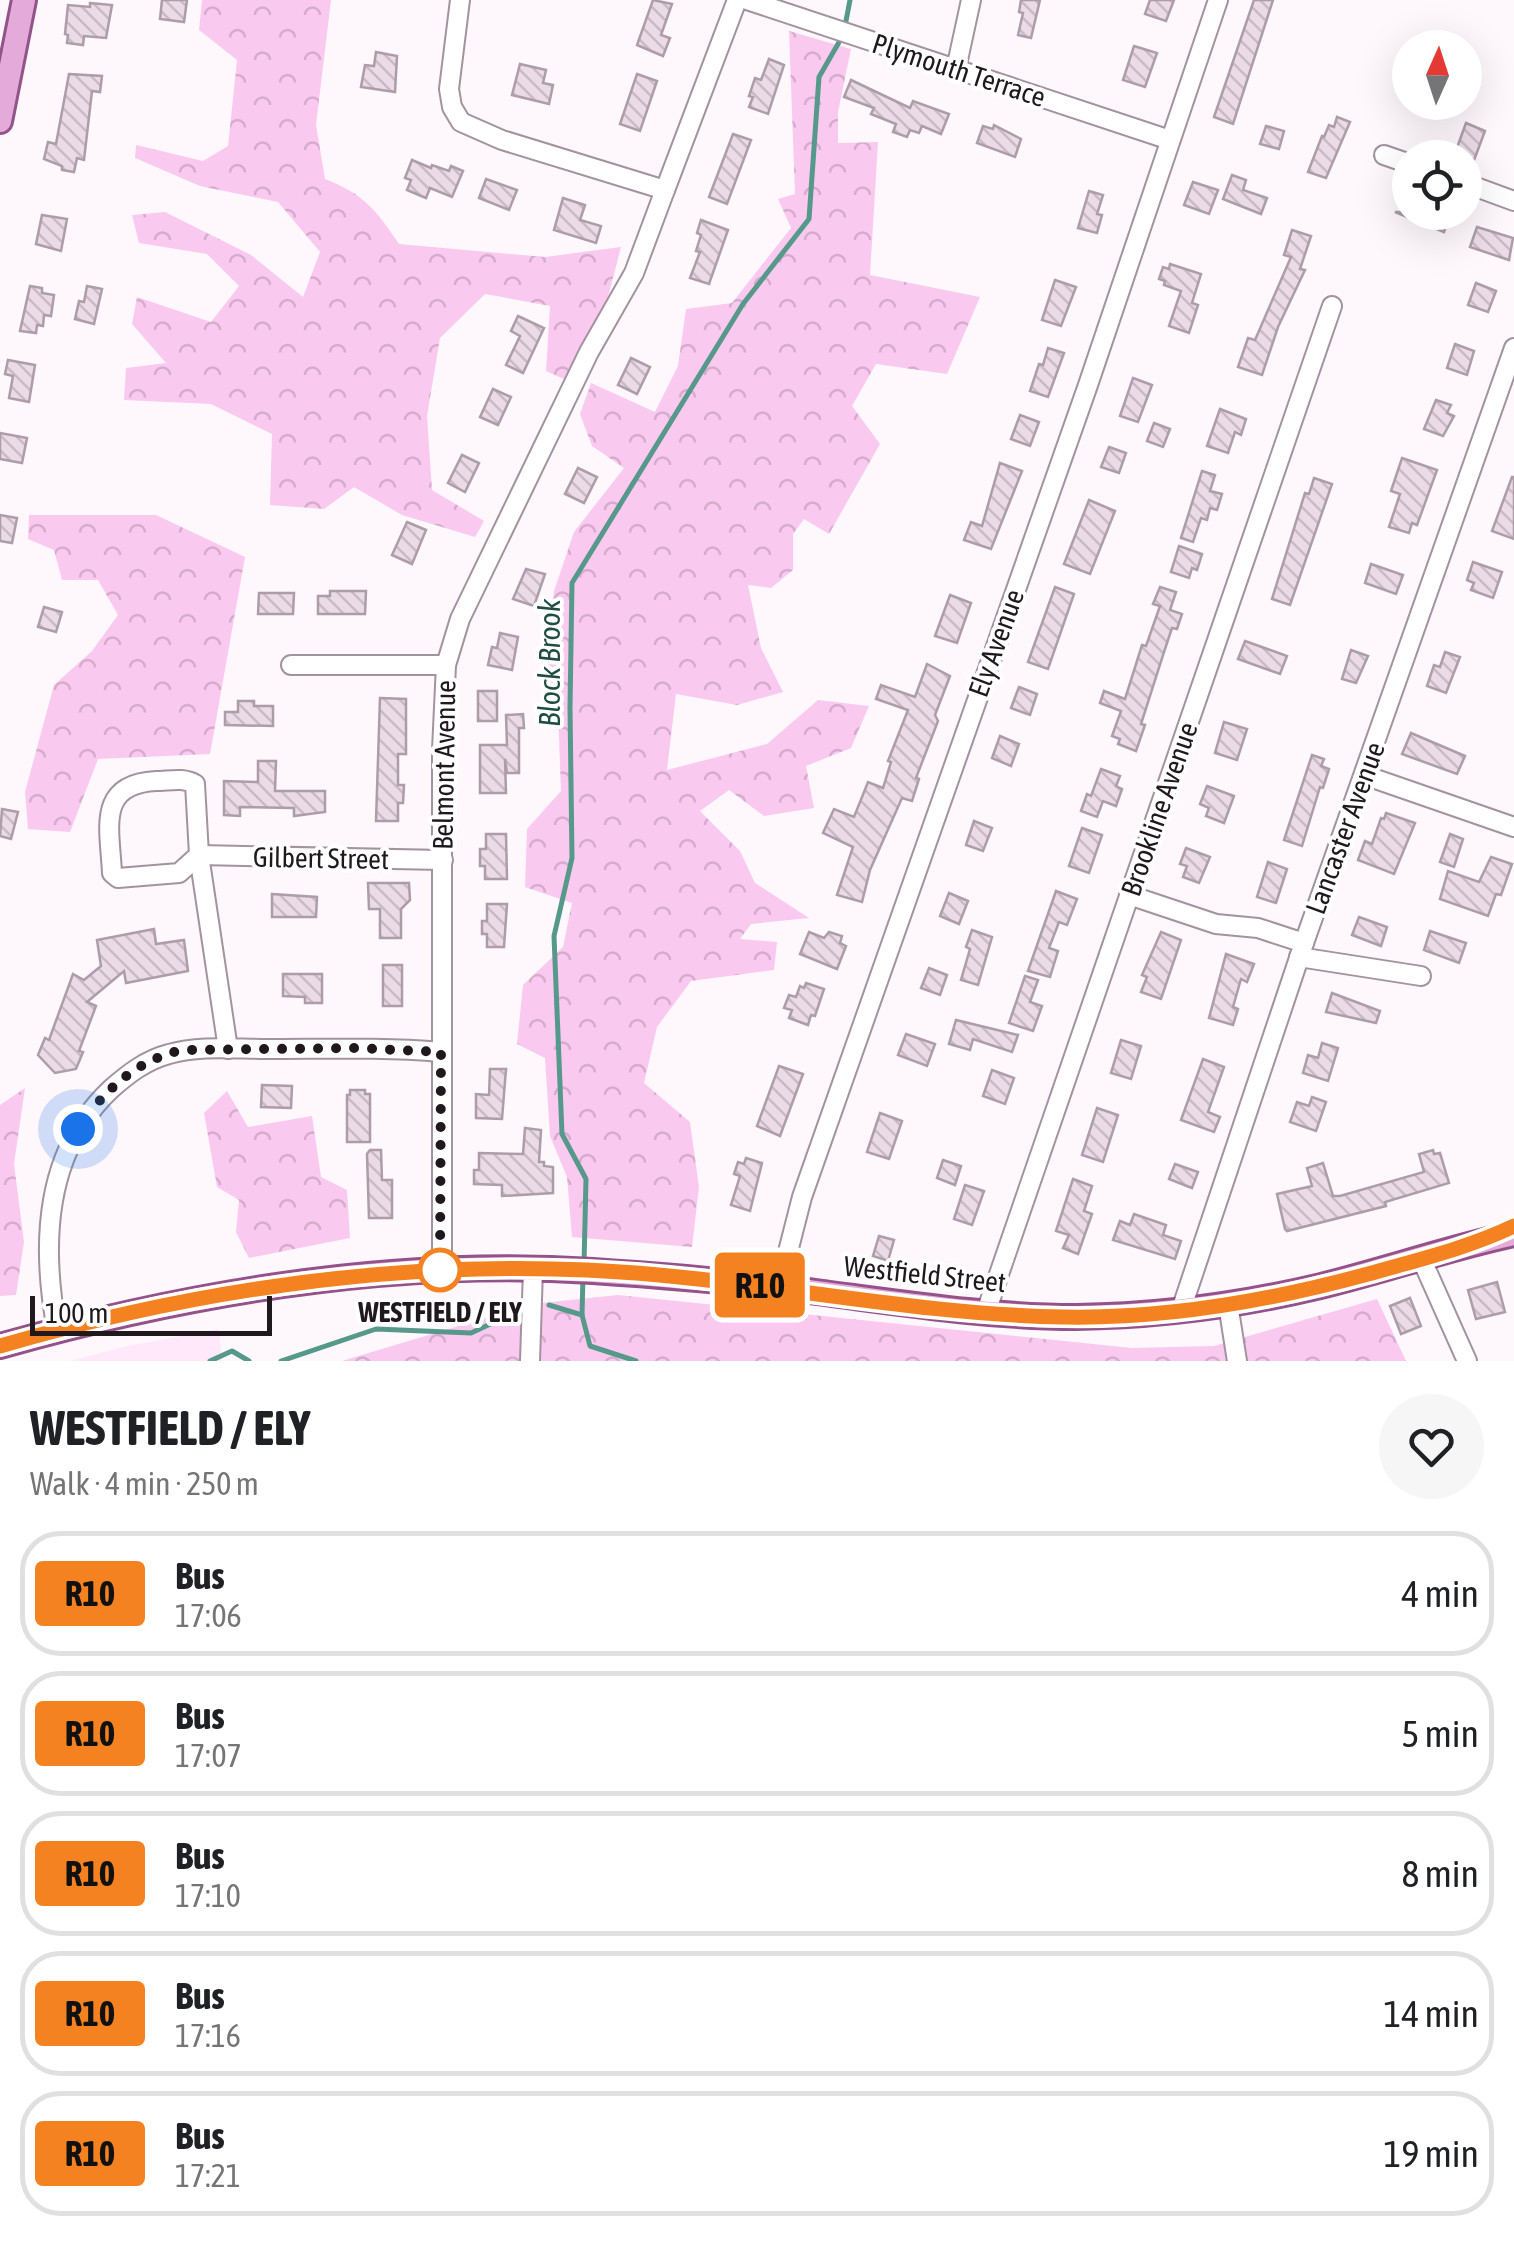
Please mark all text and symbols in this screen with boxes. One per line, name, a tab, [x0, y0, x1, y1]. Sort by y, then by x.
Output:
street label: Plymouth Terrace	[868, 27, 1050, 113]
north arrow	[1392, 30, 1482, 120]
map controls	[1392, 30, 1482, 230]
button: locate	[1392, 140, 1482, 230]
street label: Ely Avenue	[962, 585, 1030, 701]
water label: Block Brook	[532, 598, 566, 727]
street label: Belmont Avenue	[427, 680, 461, 850]
street label: Brookline Avenue	[1114, 718, 1204, 900]
street label: Lancaster Avenue	[1299, 738, 1391, 918]
street label: Gilbert Street	[253, 841, 389, 875]
your location	[53, 1104, 103, 1154]
marker: WESTFIELD / ELY	[419, 1249, 461, 1291]
street label: Westfield Street	[842, 1250, 1008, 1298]
line badge: R10	[702, 1252, 818, 1318]
text: R10	[735, 1265, 785, 1305]
scale bar	[30, 1291, 272, 1336]
place label: WESTFIELD / ELY	[357, 1296, 522, 1328]
text: 100 m	[45, 1297, 108, 1329]
button: heart	[1379, 1394, 1484, 1499]
text: WESTFIELD / ELY	[30, 1400, 310, 1455]
text: Walk · 4 min · 250 m	[30, 1465, 259, 1502]
text: Bus	[175, 1554, 225, 1597]
text: 4 min	[1401, 1572, 1479, 1615]
text: R10	[65, 1573, 115, 1613]
text: 17:06	[175, 1597, 242, 1634]
text: Bus	[175, 1694, 225, 1737]
text: 5 min	[1401, 1712, 1479, 1755]
text: R10	[65, 1713, 115, 1753]
text: 17:07	[175, 1737, 242, 1774]
text: Bus	[175, 1834, 225, 1877]
text: 8 min	[1401, 1852, 1479, 1895]
text: R10	[65, 1853, 115, 1893]
text: 17:10	[175, 1877, 241, 1914]
text: Bus	[175, 1974, 225, 2017]
text: 14 min	[1384, 1992, 1479, 2035]
text: R10	[65, 1993, 115, 2033]
text: 17:16	[175, 2017, 241, 2054]
text: Bus	[175, 2114, 225, 2157]
text: 19 min	[1384, 2132, 1479, 2175]
text: R10	[65, 2133, 115, 2173]
text: 17:21	[175, 2157, 241, 2194]

